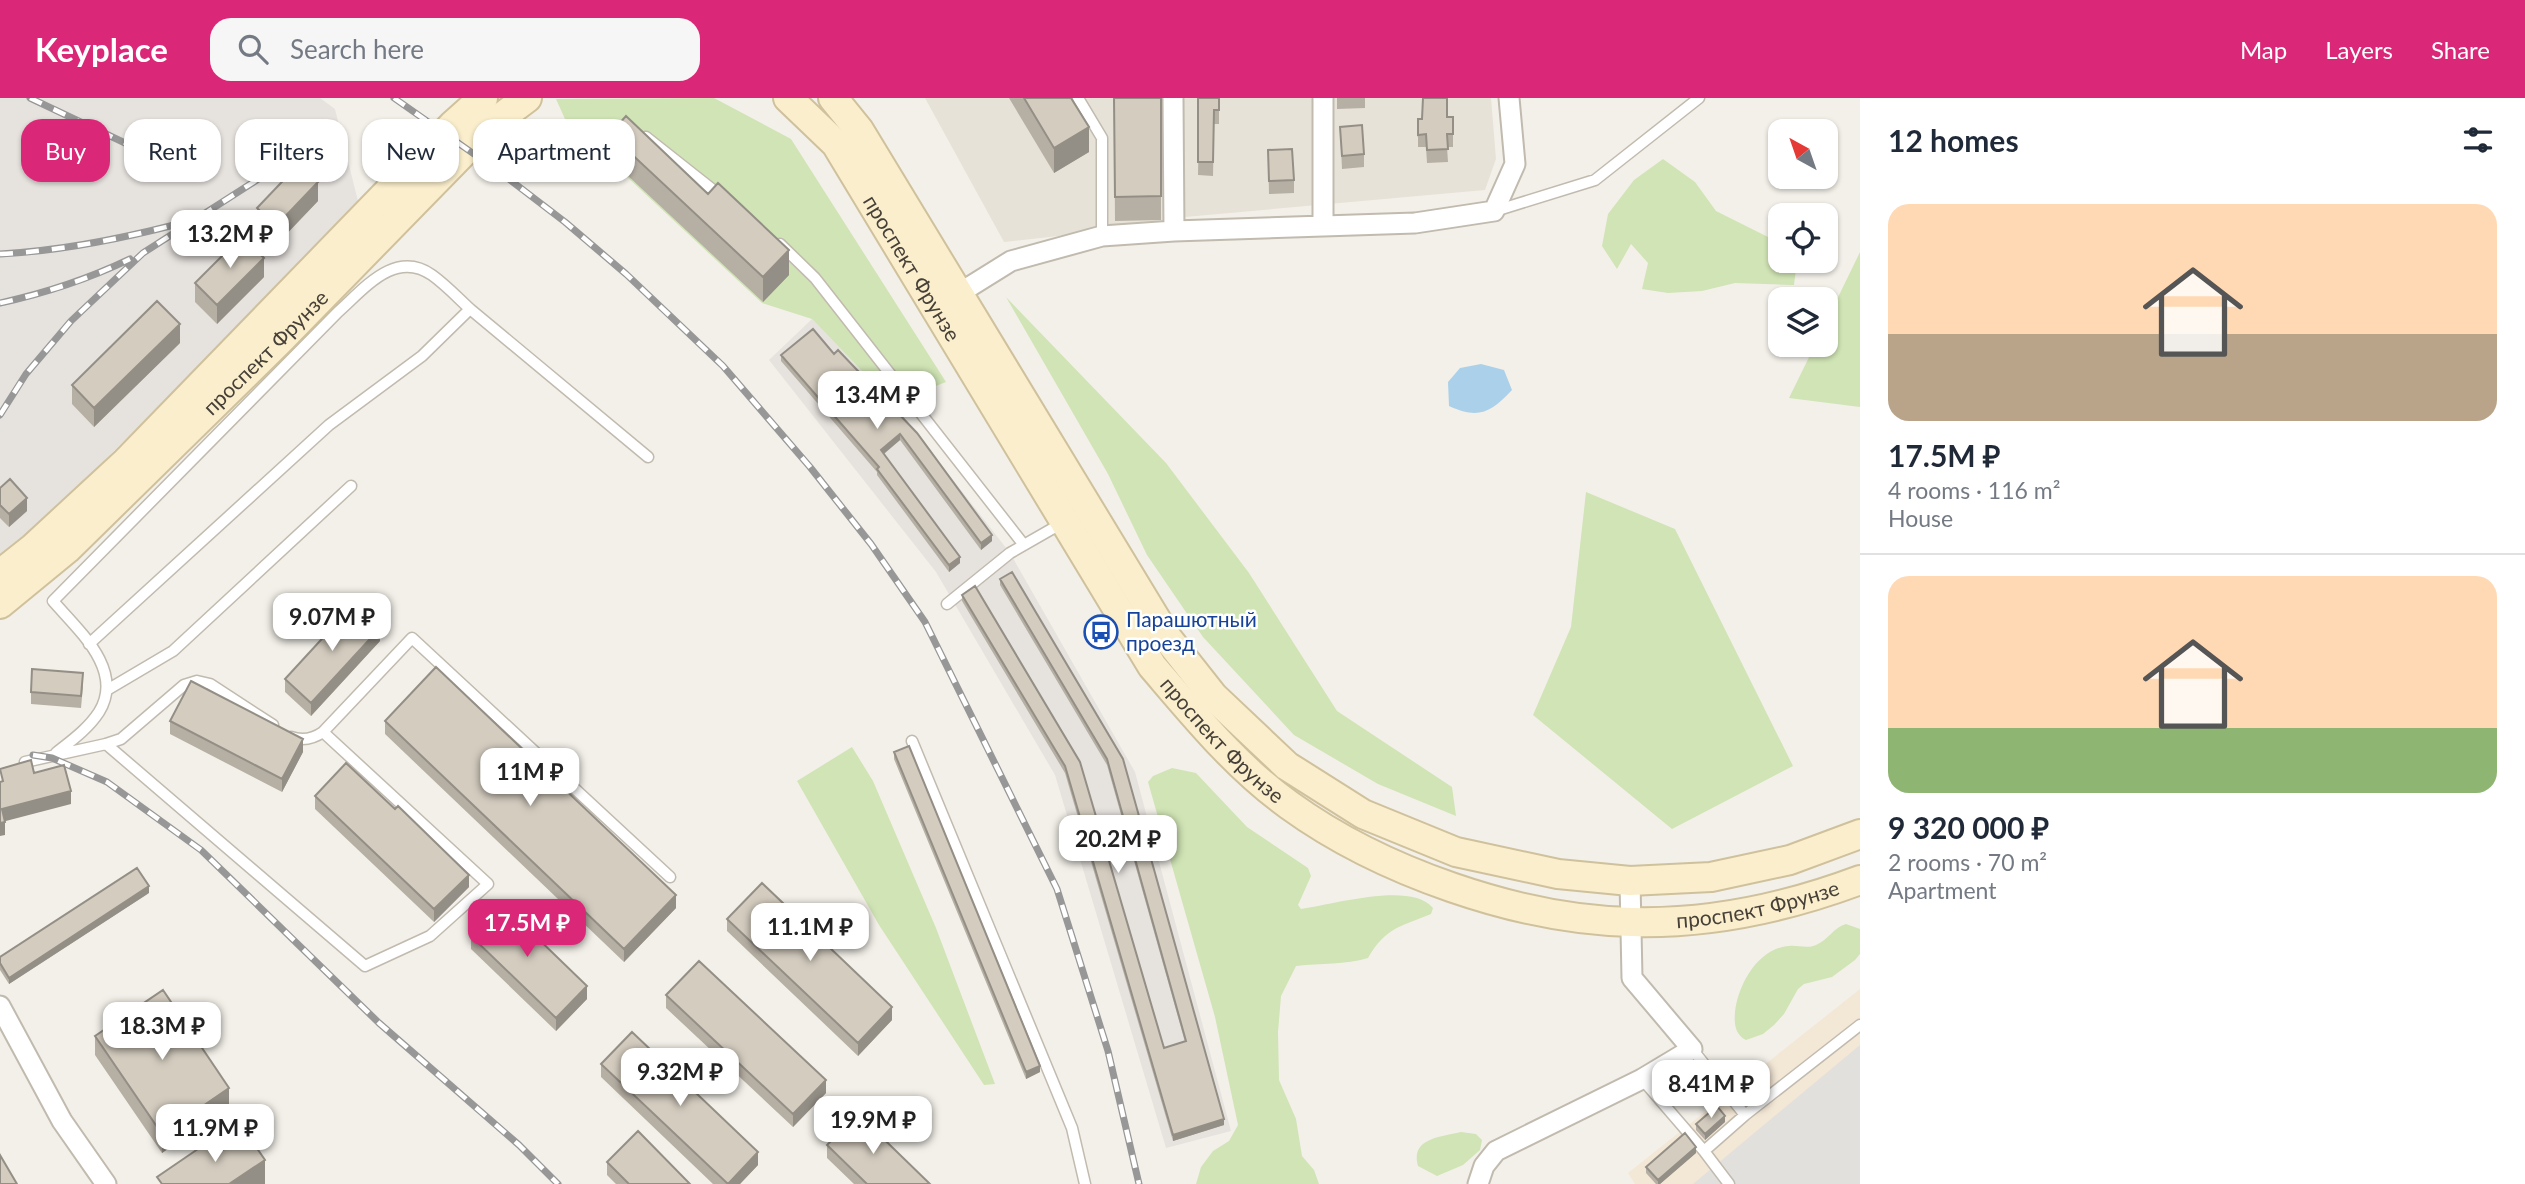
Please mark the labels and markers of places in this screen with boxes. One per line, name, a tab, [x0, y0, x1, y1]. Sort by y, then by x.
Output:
pin: 13.2M ₽	[165, 211, 295, 270]
pin: 13.4M ₽	[812, 372, 942, 431]
pin: 9.07M ₽	[267, 594, 397, 653]
place label: Парашютный проезд	[1126, 606, 1257, 655]
bus stop icon: Парашютный проезд	[1082, 613, 1120, 651]
pin: 11M ₽	[481, 748, 579, 808]
pin: 20.2M ₽	[1053, 816, 1183, 875]
pin: 17.5M ₽	[462, 900, 592, 959]
pin: 11.1M ₽	[745, 904, 875, 963]
pin: 18.3M ₽	[97, 1002, 227, 1062]
pin: 9.32M ₽	[615, 1048, 745, 1108]
pin: 8.41M ₽	[1646, 1060, 1776, 1120]
pin: 19.9M ₽	[808, 1096, 938, 1156]
pin: 11.9M ₽	[150, 1104, 280, 1164]

